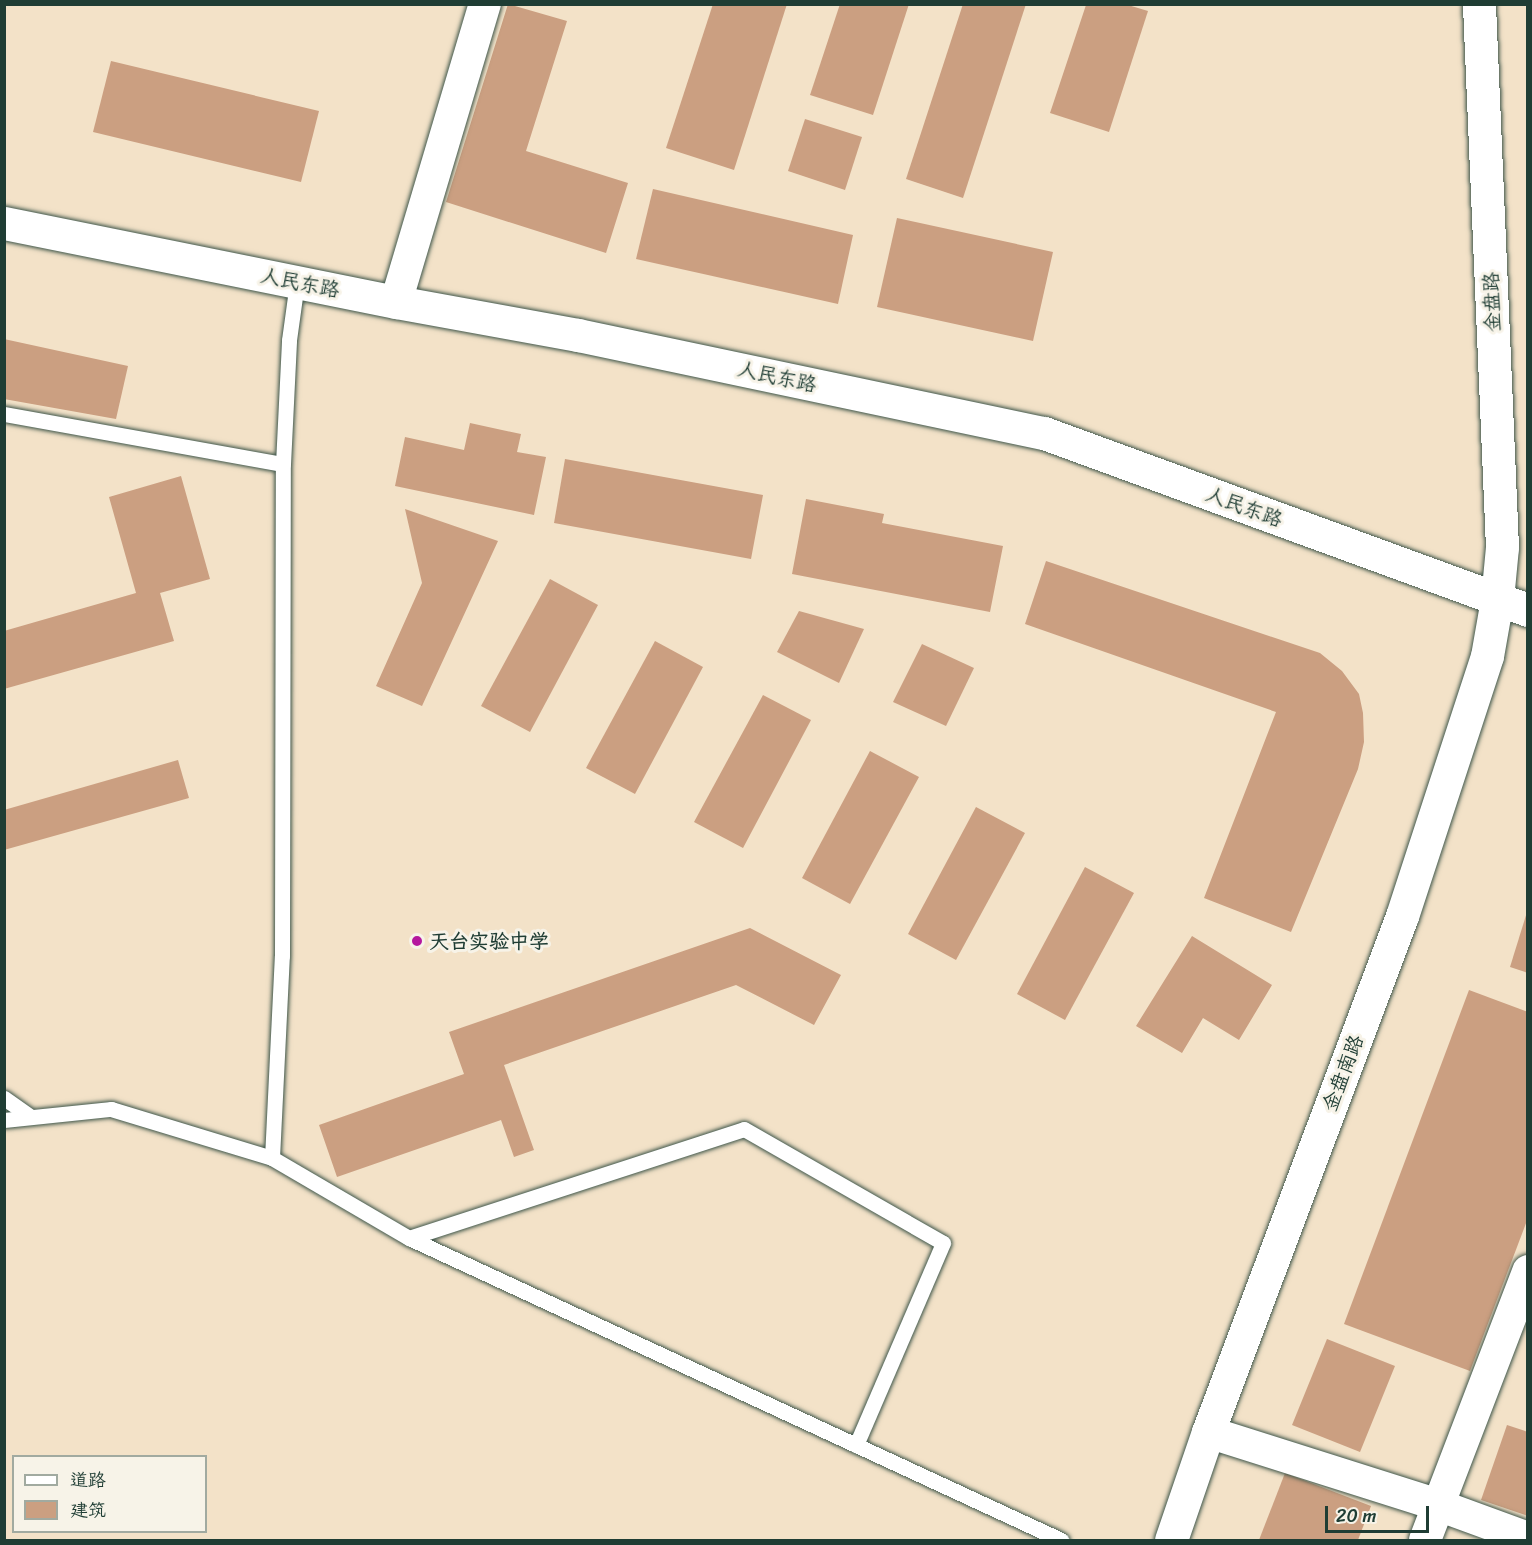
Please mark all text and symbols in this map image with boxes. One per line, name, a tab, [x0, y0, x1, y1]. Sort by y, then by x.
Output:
street label: 人民东路	[258, 264, 342, 302]
street label: 金盘路	[1479, 272, 1505, 332]
street label: 人民东路	[735, 357, 819, 397]
street label: 人民东路	[1202, 482, 1286, 532]
place label: 天台实验中学	[429, 929, 549, 953]
marker: 天台实验中学	[410, 934, 424, 948]
street label: 金盘南路	[1317, 1031, 1369, 1115]
legend	[12, 1455, 207, 1533]
text: 道路	[70, 1464, 106, 1496]
text: 建筑	[70, 1494, 106, 1526]
scale bar	[1328, 1494, 1432, 1532]
text: 20 m	[1336, 1500, 1376, 1532]

